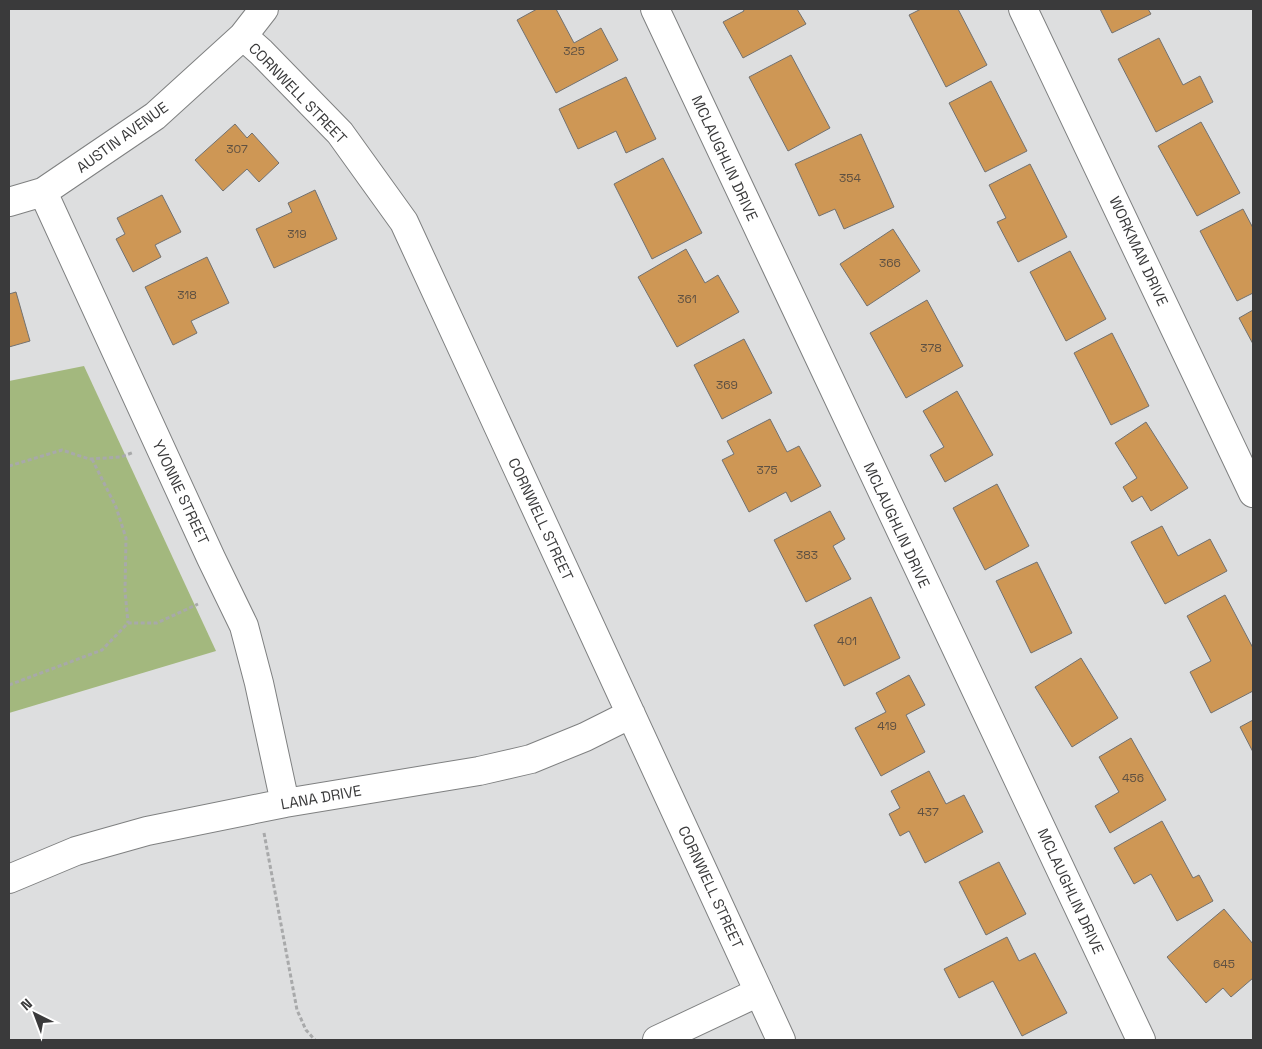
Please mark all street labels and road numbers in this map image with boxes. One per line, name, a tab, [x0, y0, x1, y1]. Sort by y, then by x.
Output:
street label: CORNWELL STREET	[245, 38, 351, 148]
street label: MCLAUGHLIN DRIVE	[688, 92, 762, 224]
street label: AUSTIN AVENUE	[72, 97, 172, 177]
street label: WORKMAN DRIVE	[1105, 193, 1173, 309]
street label: YVONNE STREET	[148, 437, 214, 547]
street label: CORNWELL STREET	[504, 455, 578, 584]
street label: MCLAUGHLIN DRIVE	[860, 459, 934, 591]
street label: LANA DRIVE	[279, 781, 363, 813]
street label: CORNWELL STREET	[674, 823, 748, 952]
street label: MCLAUGHLIN DRIVE	[1034, 825, 1108, 957]

